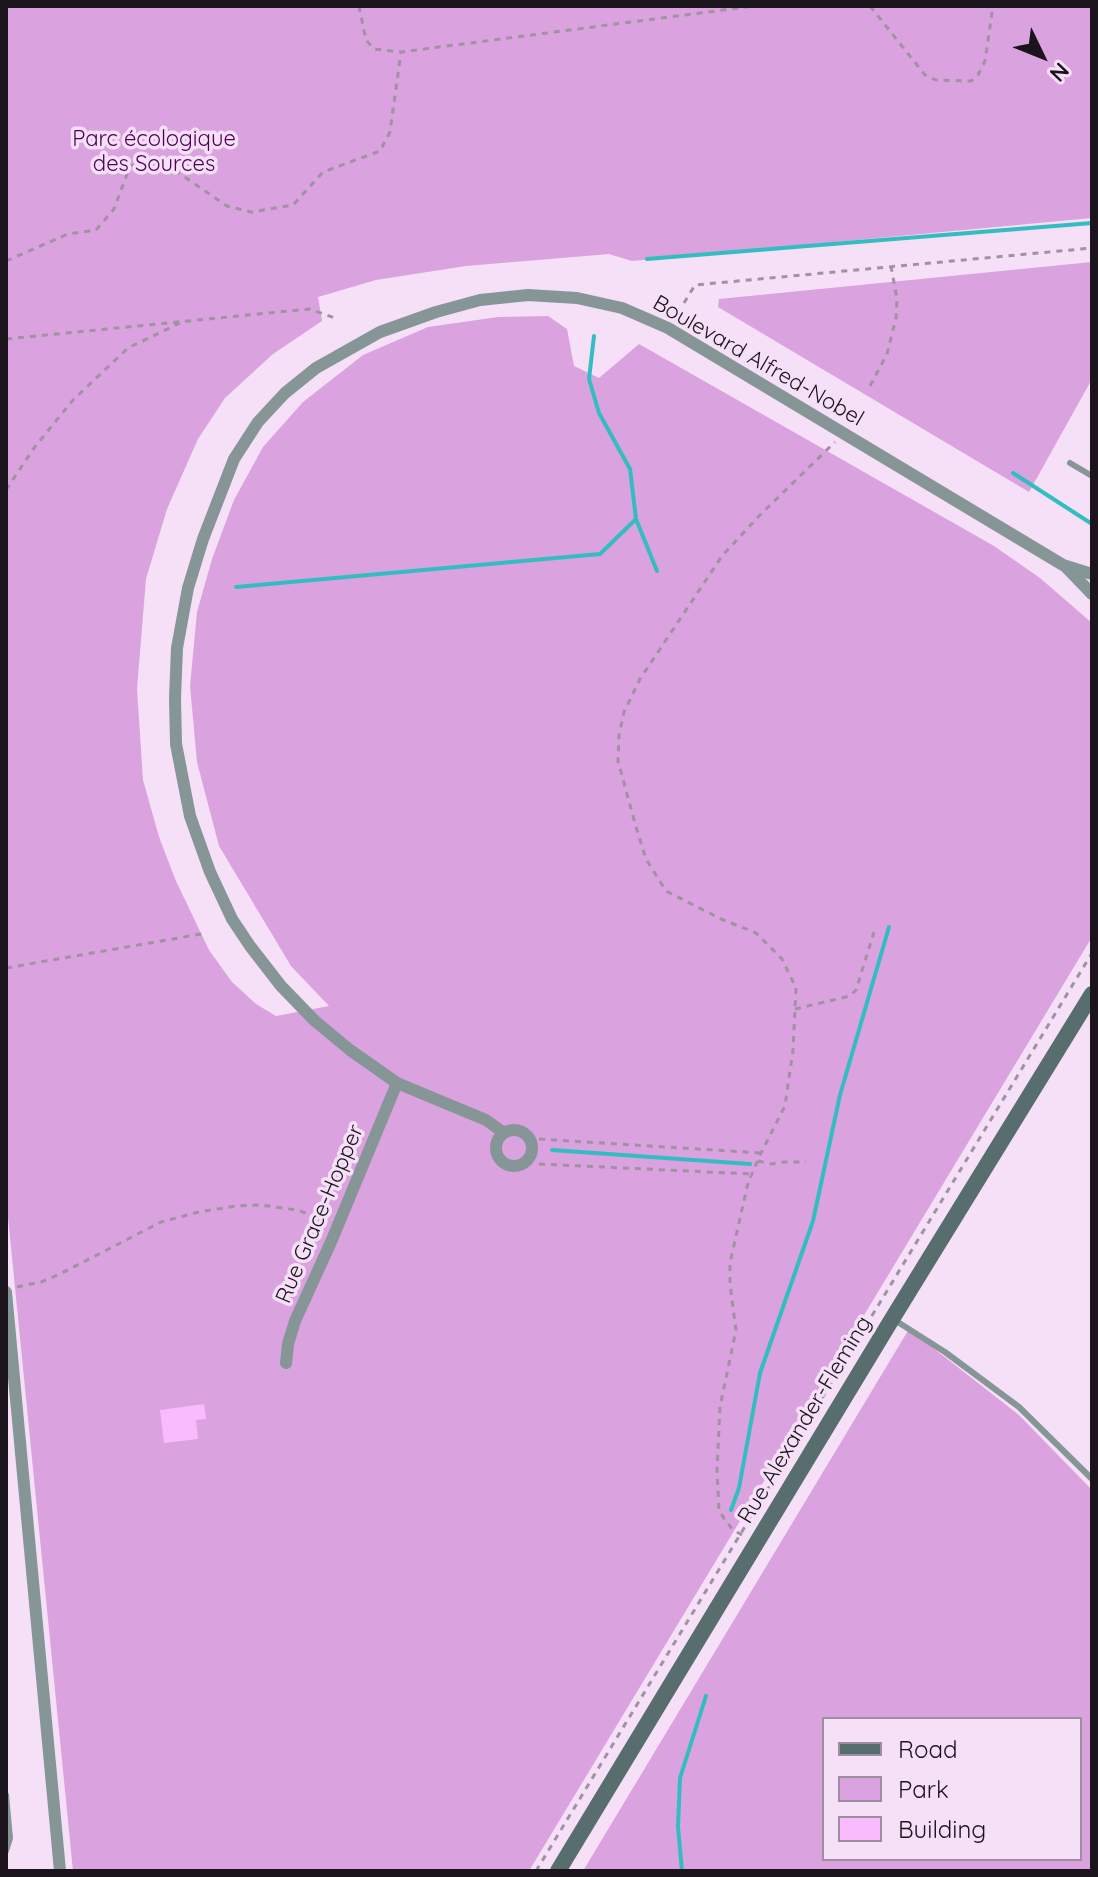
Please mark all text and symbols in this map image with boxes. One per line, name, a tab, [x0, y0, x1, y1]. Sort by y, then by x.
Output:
north arrow	[1002, 16, 1082, 96]
text: N	[1044, 57, 1075, 88]
park label: Parc écologique des Sources	[72, 126, 236, 178]
street label: Boulevard Alfred-Nobel	[648, 290, 868, 432]
street label: Rue Grace-Hopper	[270, 1121, 370, 1307]
street label: Rue Alexander-Fleming	[733, 1312, 877, 1528]
legend	[822, 1717, 1082, 1861]
text: Road	[898, 1734, 958, 1764]
text: Park	[898, 1774, 949, 1804]
text: Building	[898, 1814, 986, 1844]

